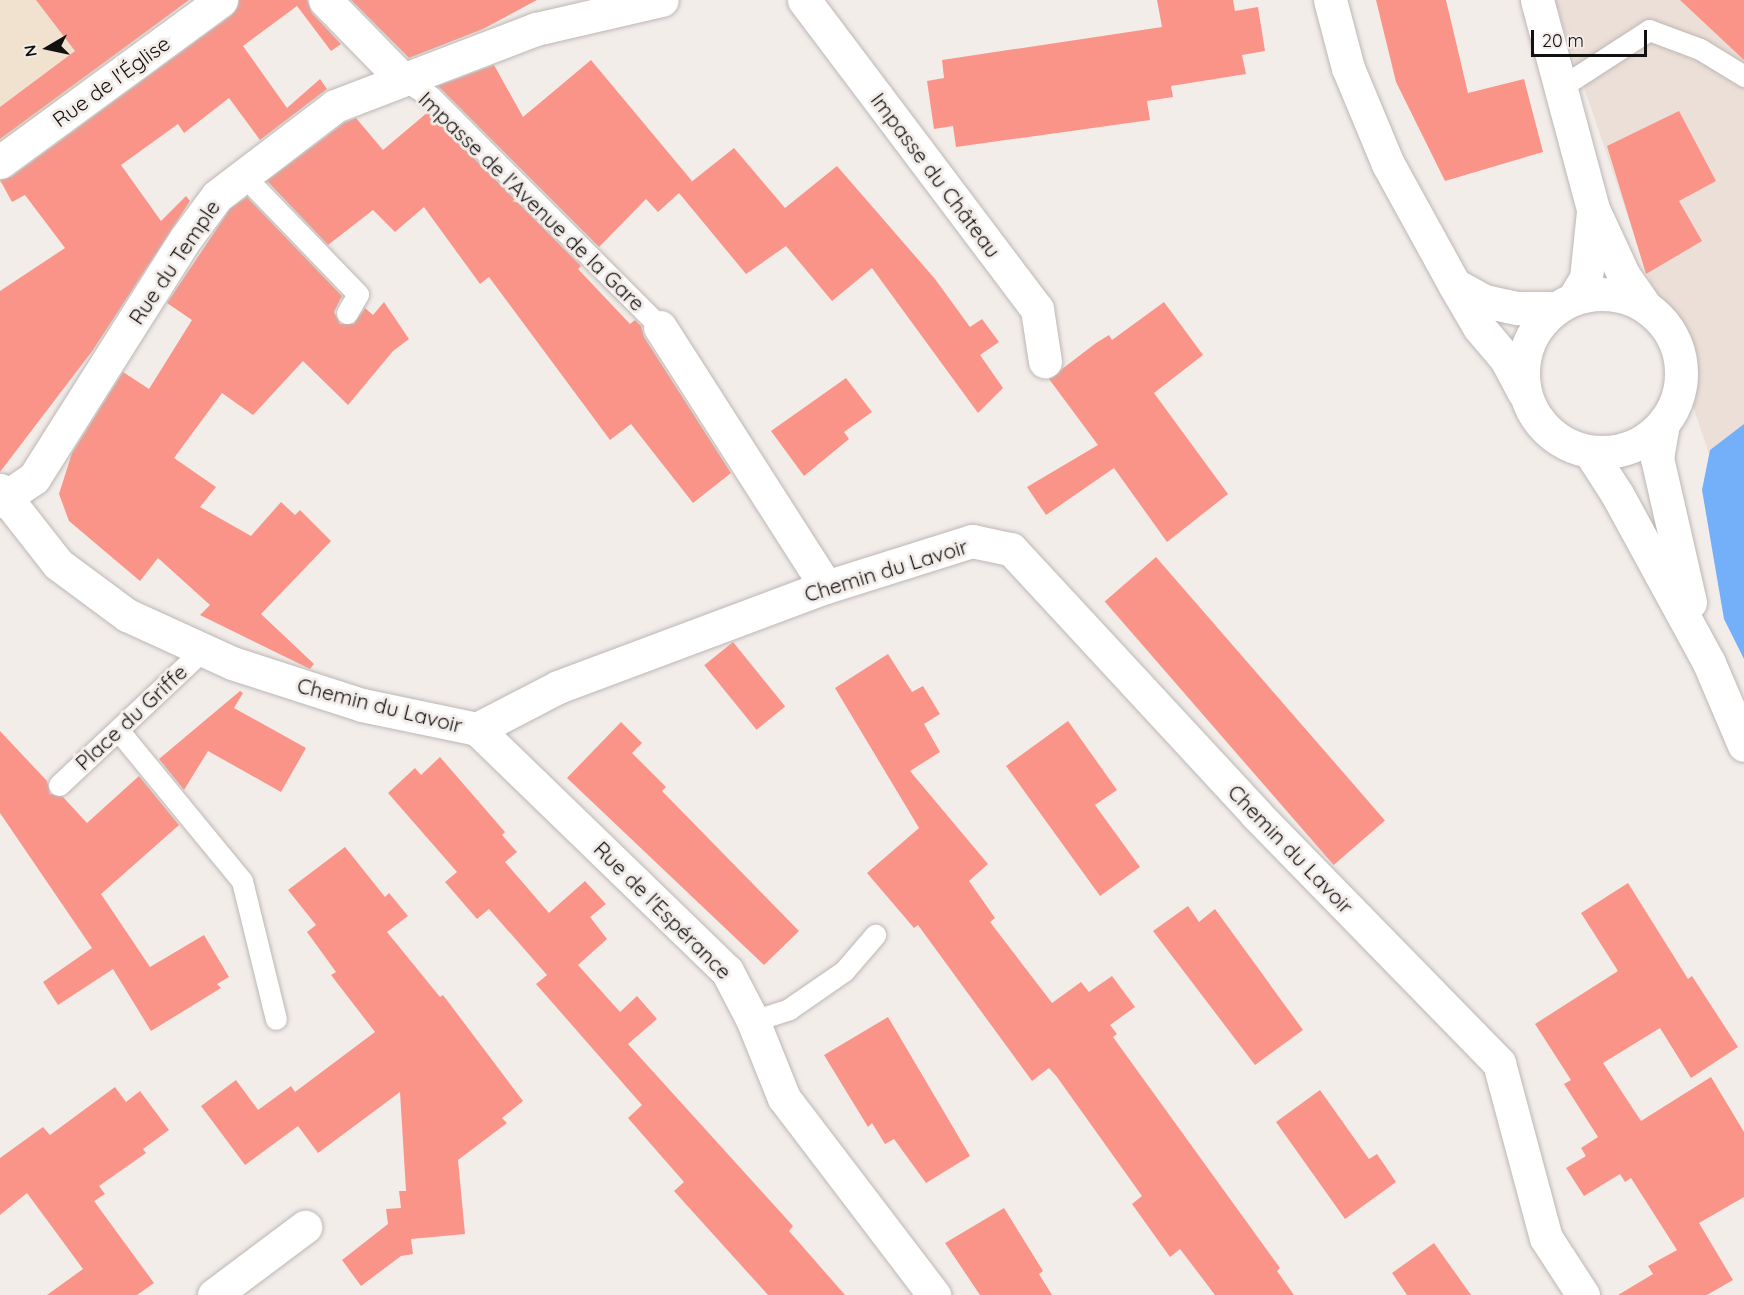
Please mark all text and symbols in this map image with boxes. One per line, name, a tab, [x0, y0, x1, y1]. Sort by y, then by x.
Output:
north arrow	[18, 18, 78, 78]
scale bar	[1534, 18, 1650, 56]
text: 20 m	[1542, 29, 1584, 52]
street label: Rue de l'Église	[47, 30, 175, 132]
text: N	[19, 43, 41, 58]
street label: Impasse de l'Avenue de la Gare	[414, 86, 650, 316]
street label: Impasse du Château	[866, 88, 1006, 262]
street label: Rue du Temple	[123, 195, 225, 329]
street label: Chemin du Lavoir	[801, 533, 971, 607]
street label: Place du Griffe	[70, 659, 192, 775]
street label: Chemin du Lavoir	[295, 672, 465, 738]
street label: Chemin du Lavoir	[1223, 779, 1359, 919]
street label: Rue de l'Espérance	[589, 836, 737, 984]

